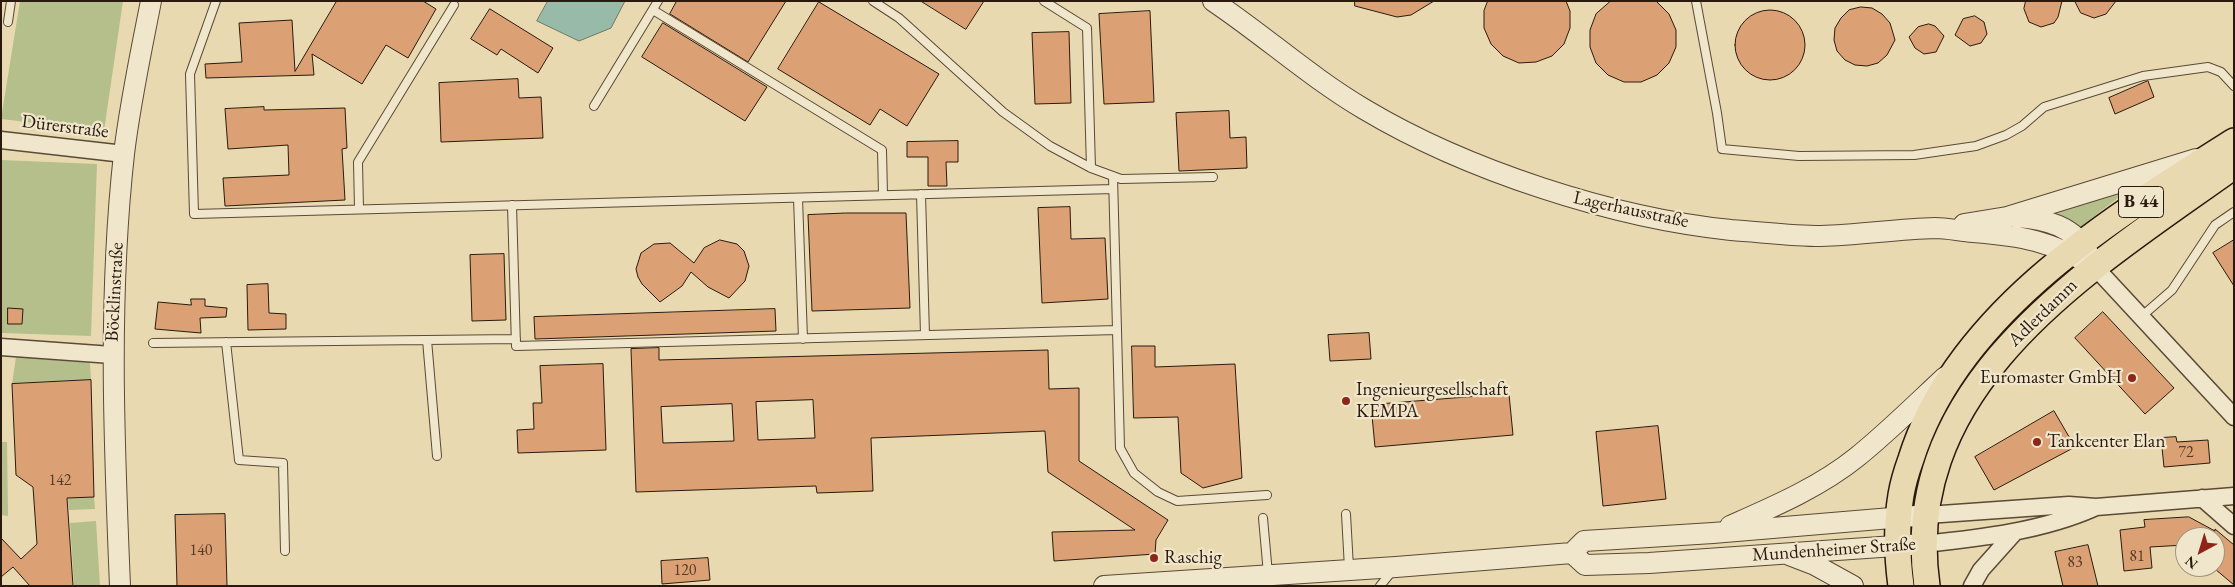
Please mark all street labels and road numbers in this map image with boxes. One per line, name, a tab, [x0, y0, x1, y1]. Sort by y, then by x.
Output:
street label: Dürerstraße	[20, 110, 110, 144]
road number: B 44	[2118, 186, 2164, 218]
street label: Lagerhausstraße	[1571, 187, 1691, 233]
street label: Böcklinstraße	[101, 242, 129, 342]
street label: Adlerdamm	[2003, 274, 2083, 352]
street label: Mundenheimer Straße	[1751, 533, 1917, 567]

